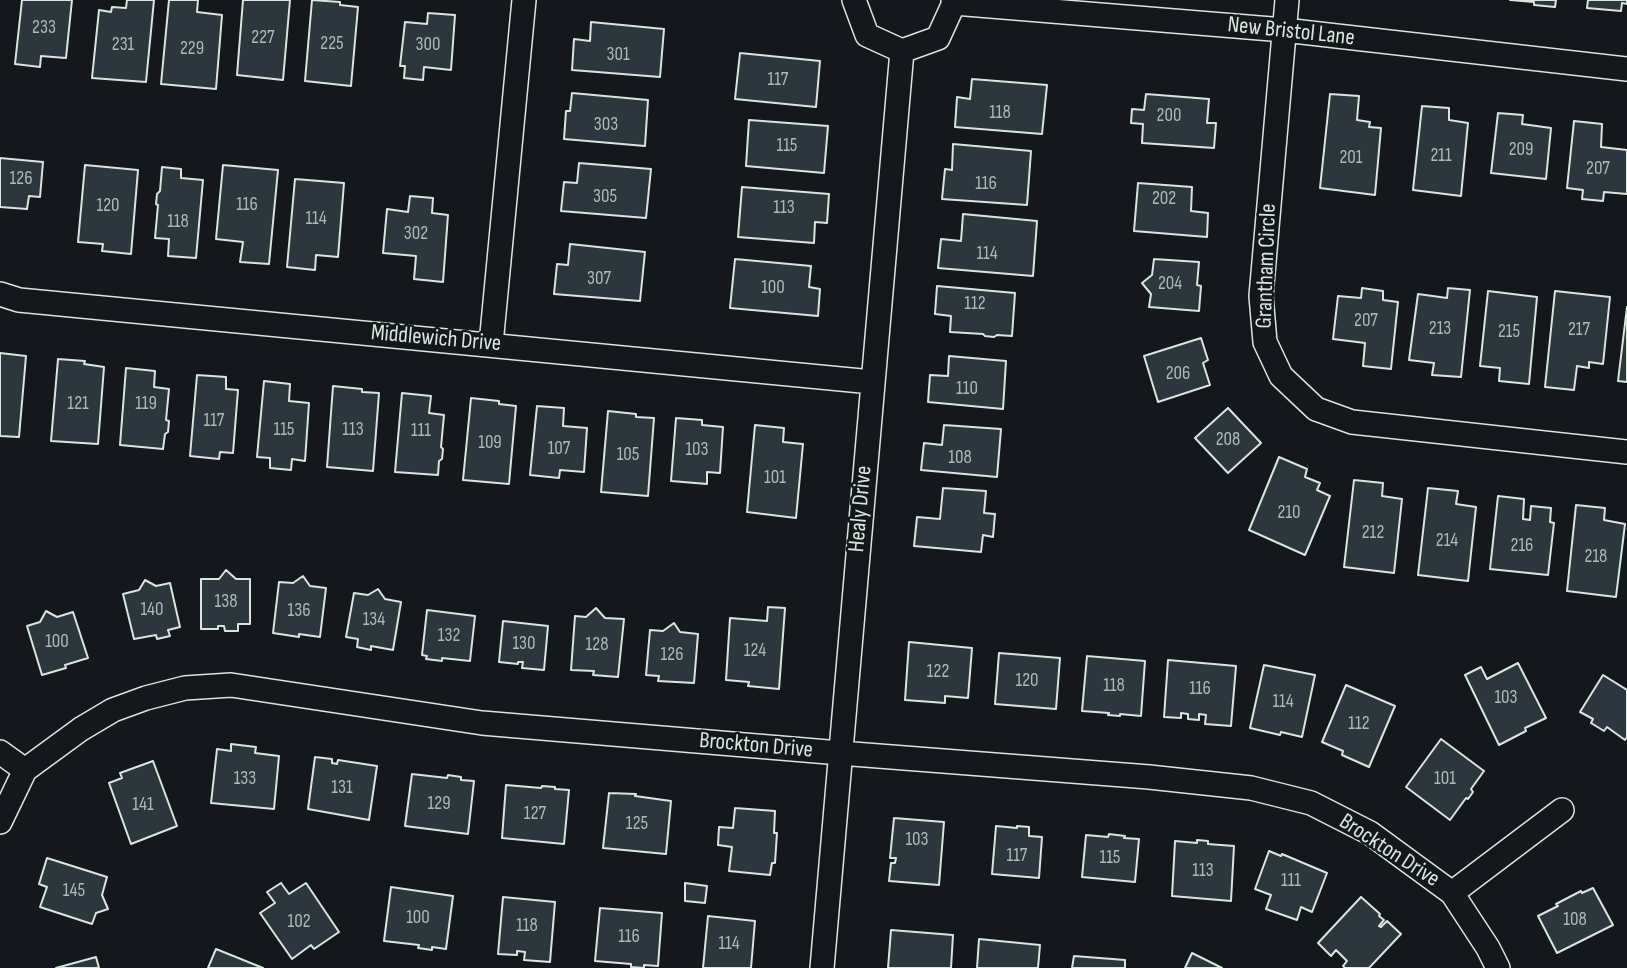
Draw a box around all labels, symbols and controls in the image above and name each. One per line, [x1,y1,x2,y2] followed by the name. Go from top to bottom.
[1226,12,1356,52] street label: New Bristol Lane
[32,17,56,39] house number: 233
[251,27,275,49] house number: 227
[320,33,344,55] house number: 225
[112,34,134,56] house number: 231
[416,34,440,56] house number: 300
[180,38,204,60] house number: 229
[606,44,630,66] house number: 301
[768,69,788,91] house number: 117
[989,102,1011,124] house number: 118
[1157,105,1181,127] house number: 200
[594,114,618,136] house number: 303
[777,135,797,157] house number: 115
[1509,139,1533,161] house number: 209
[1430,145,1452,167] house number: 211
[1340,147,1362,169] house number: 201
[1586,158,1610,180] house number: 207
[9,168,33,190] house number: 126
[975,173,997,195] house number: 116
[593,186,617,208] house number: 305
[1152,188,1176,210] house number: 202
[236,194,258,216] house number: 116
[96,195,120,217] house number: 120
[773,197,795,219] house number: 113
[1251,203,1283,329] street label: Grantham Circle
[305,208,327,230] house number: 114
[167,211,189,233] house number: 118
[404,223,428,245] house number: 302
[976,243,998,265] house number: 114
[587,268,611,290] house number: 307
[1158,273,1182,295] house number: 204
[761,277,785,299] house number: 100
[964,293,986,315] house number: 112
[1354,310,1378,332] house number: 207
[1429,318,1451,340] house number: 213
[1568,319,1590,341] house number: 217
[370,320,502,358] street label: Middlewich Drive
[1498,321,1520,343] house number: 215
[1166,363,1190,385] house number: 206
[956,378,978,400] house number: 110
[67,393,89,415] house number: 121
[135,393,157,415] house number: 119
[204,410,224,432] house number: 117
[274,419,294,441] house number: 115
[342,419,364,441] house number: 113
[411,420,431,442] house number: 111
[1216,429,1240,451] house number: 208
[478,432,502,454] house number: 109
[548,438,570,460] house number: 107
[685,439,709,461] house number: 103
[617,444,639,466] house number: 105
[948,447,972,469] house number: 108
[843,465,879,553] street label: Healy Drive
[764,467,786,489] house number: 101
[1277,502,1301,524] house number: 210
[1362,522,1384,544] house number: 212
[1436,530,1458,552] house number: 214
[1511,535,1533,557] house number: 216
[1585,546,1607,568] house number: 218
[215,591,237,613] house number: 138
[140,599,164,621] house number: 140
[288,600,310,622] house number: 136
[363,609,385,631] house number: 134
[438,625,460,647] house number: 132
[45,631,69,653] house number: 100
[512,633,536,655] house number: 130
[585,634,609,656] house number: 128
[744,640,766,662] house number: 124
[660,644,684,666] house number: 126
[927,661,949,683] house number: 122
[1015,670,1039,692] house number: 120
[1103,675,1125,697] house number: 118
[1189,678,1211,700] house number: 116
[1494,687,1518,709] house number: 103
[1272,691,1294,713] house number: 114
[1348,713,1370,735] house number: 112
[698,727,814,765] street label: Brockton Drive
[234,768,256,790] house number: 133
[1434,768,1456,790] house number: 101
[331,777,353,799] house number: 131
[427,793,451,815] house number: 129
[132,794,154,816] house number: 141
[524,803,546,825] house number: 127
[1334,808,1444,894] street label: Brockton Drive
[626,813,648,835] house number: 125
[905,829,929,851] house number: 103
[1007,845,1027,867] house number: 117
[1100,847,1120,869] house number: 115
[1192,860,1214,882] house number: 113
[1281,870,1301,892] house number: 111
[63,880,85,902] house number: 145
[406,907,430,929] house number: 100
[1563,909,1587,931] house number: 108
[288,911,310,933] house number: 102
[516,915,538,937] house number: 118
[618,926,640,948] house number: 116
[718,933,740,955] house number: 114

